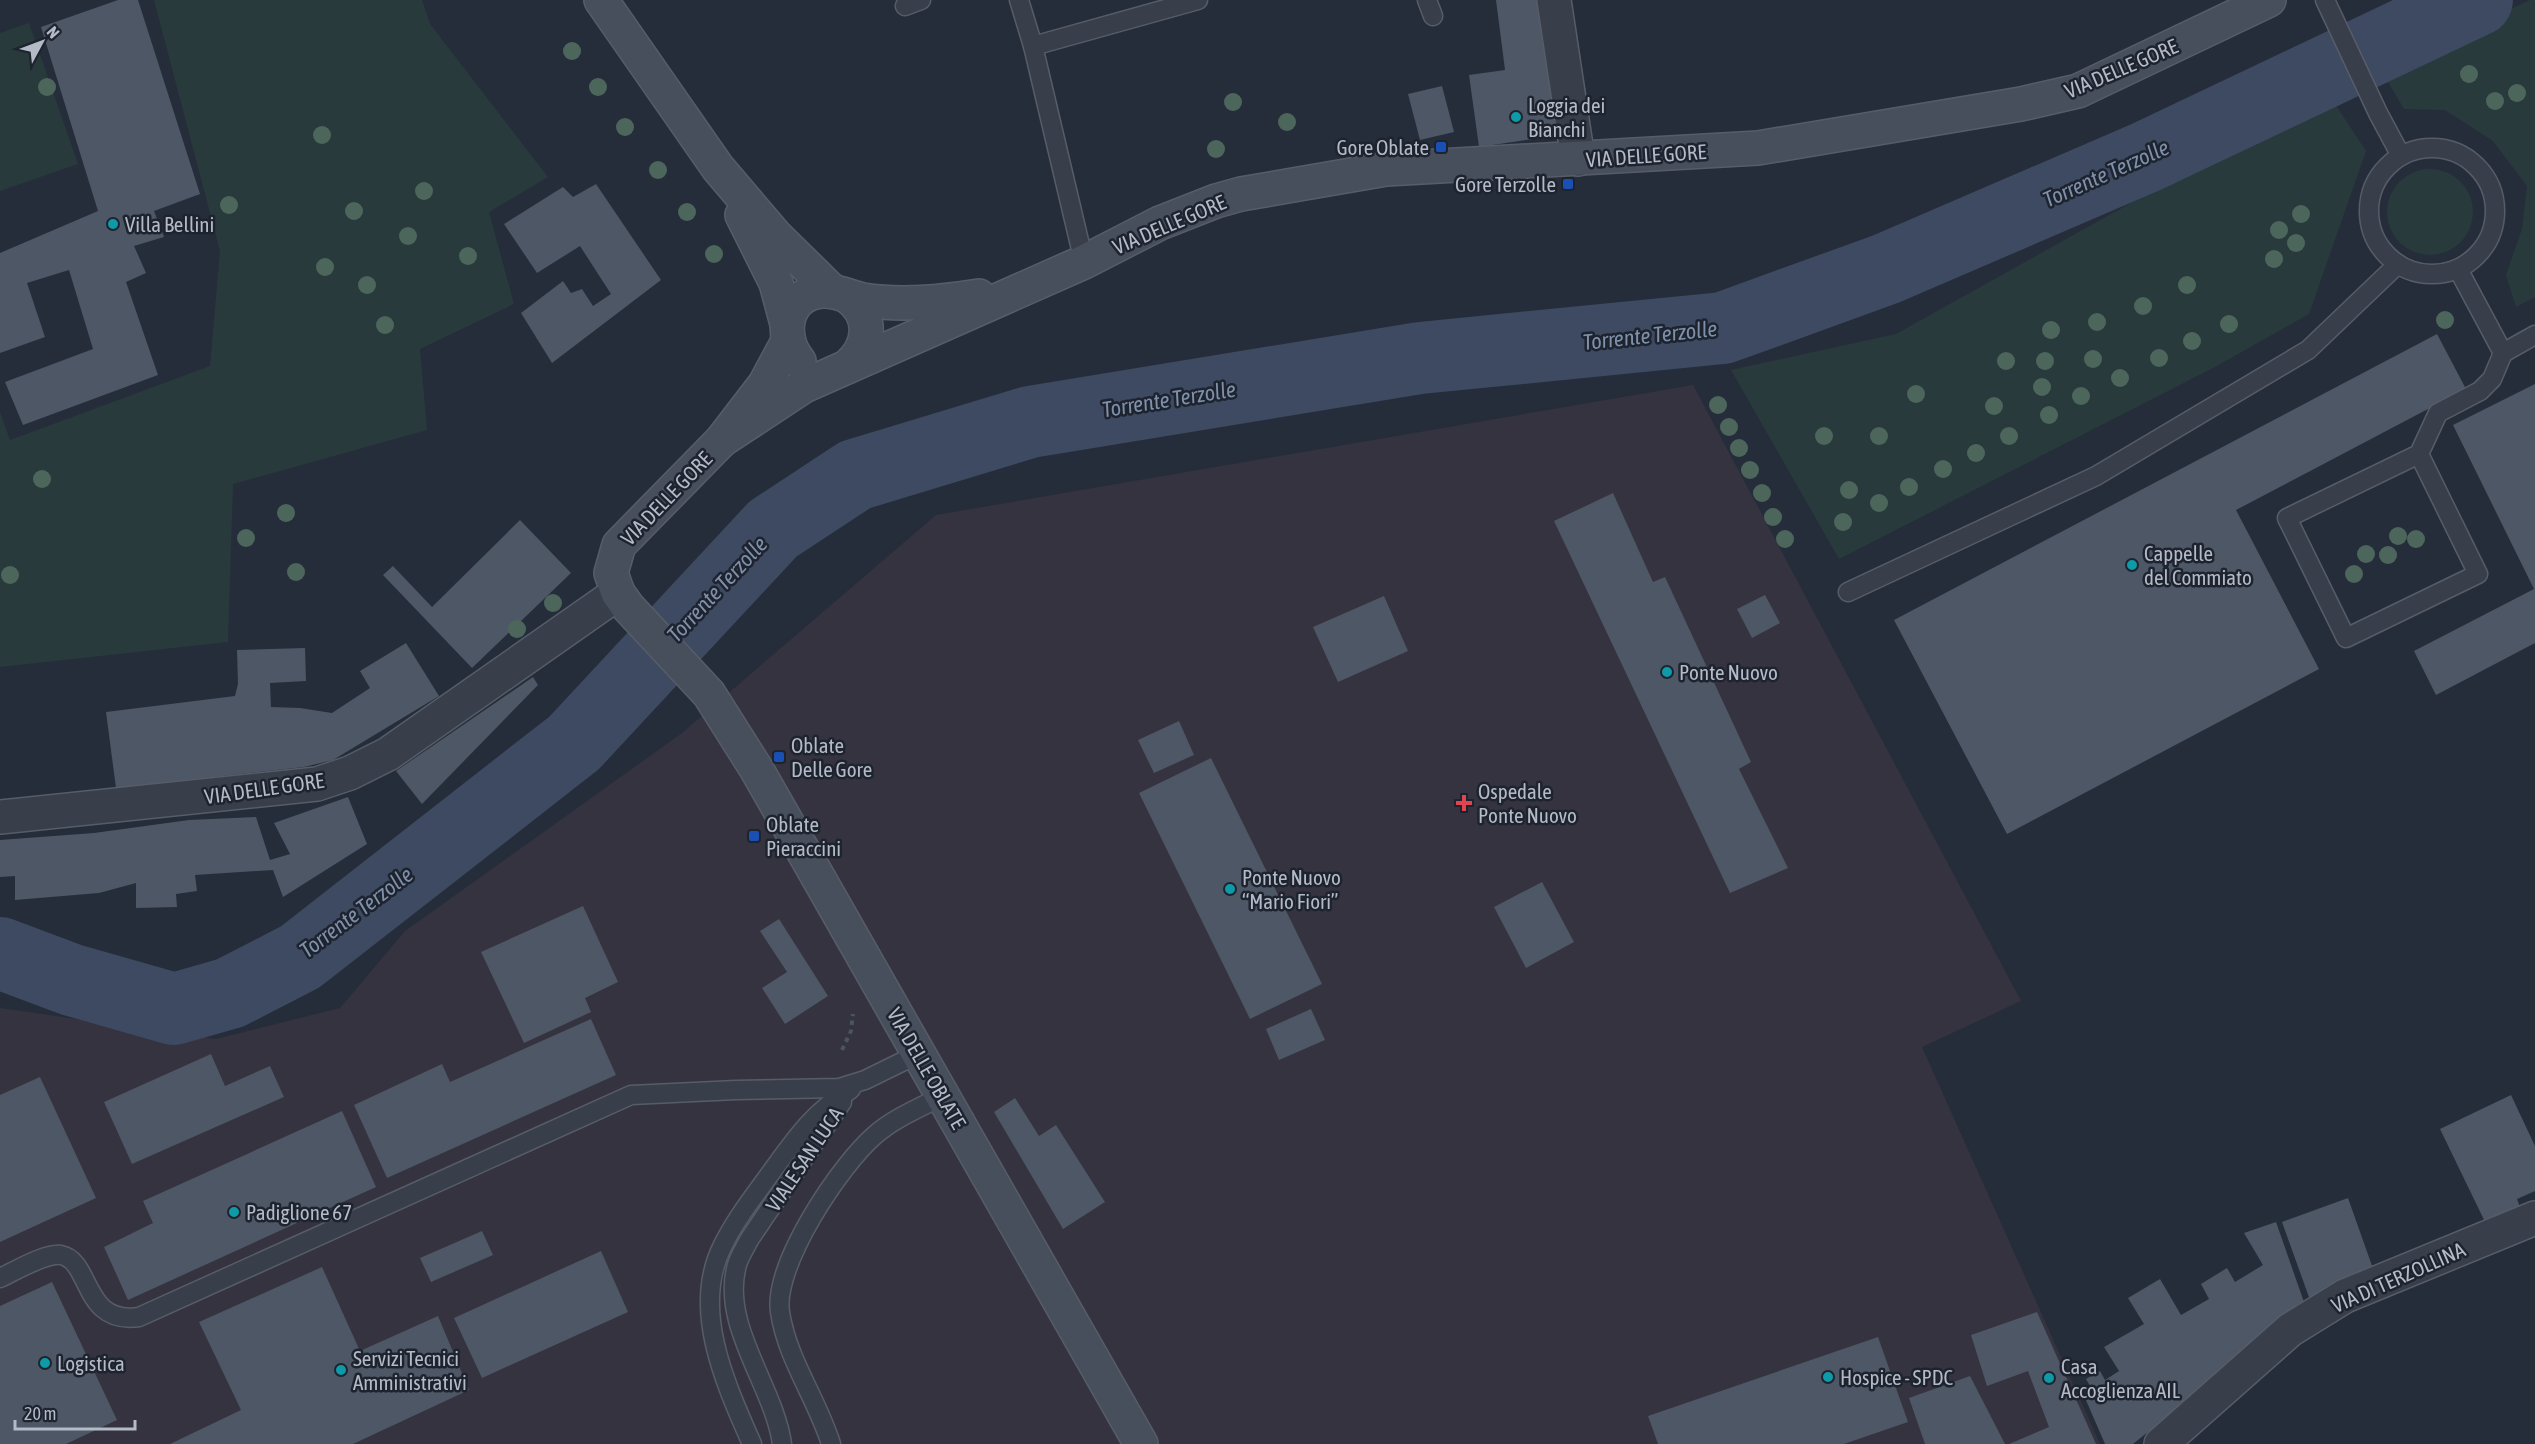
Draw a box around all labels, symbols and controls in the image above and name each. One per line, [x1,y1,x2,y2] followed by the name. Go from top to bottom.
[12,12,72,72] north arrow
[43,23,63,42] text: N
[2061,33,2181,103] street label: VIA DELLE GORE
[1528,93,1605,141] place label: Loggia dei Bianchi
[1509,110,1523,124] marker: Loggia dei Bianchi
[2039,134,2173,212] water label: Torrente Terzolle
[1336,135,1429,159] place label: Gore Oblate
[1585,139,1707,171] street label: VIA DELLE GORE
[1434,140,1448,154] marker: Gore Oblate
[1455,172,1556,196] place label: Gore Terzolle
[1561,177,1575,191] marker: Gore Terzolle
[1109,189,1229,259] street label: VIA DELLE GORE
[125,212,214,236] place label: Villa Bellini
[106,217,120,231] marker: Villa Bellini
[1582,315,1718,355] water label: Torrente Terzolle
[1100,376,1238,422] water label: Torrente Terzolle
[616,446,716,550] street label: VIA DELLE GORE
[661,531,773,647] water label: Torrente Terzolle
[2144,541,2252,589] place label: Cappelle del Commiato
[2125,558,2139,572] marker: Cappelle del Commiato
[1679,660,1778,684] place label: Ponte Nuovo
[1660,665,1674,679] marker: Ponte Nuovo
[791,733,872,781] place label: Oblate Delle Gore
[772,750,786,764] marker: Oblate Delle Gore
[203,768,325,808] street label: VIA DELLE GORE
[1478,779,1577,827] place label: Ospedale Ponte Nuovo
[1455,794,1473,812] marker: Ospedale Ponte Nuovo
[766,812,841,860] place label: Oblate Pieraccini
[747,829,761,843] marker: Oblate Pieraccini
[294,861,418,963] water label: Torrente Terzolle
[1242,865,1341,913] place label: Ponte Nuovo “Mario Fiori”
[1223,882,1237,896] marker: Ponte Nuovo “Mario Fiori”
[883,1003,971,1133] street label: VIA DELLE OBLATE
[760,1102,848,1216] street label: VIALE SAN LUCA
[246,1200,352,1224] place label: Padiglione 67
[227,1205,241,1219] marker: Padiglione 67
[2328,1237,2469,1317] street label: VIA DI TERZOLLINA
[353,1346,467,1394] place label: Servizi Tecnici Amministrativi
[57,1351,125,1375] place label: Logistica
[2061,1354,2180,1402] place label: Casa Accoglienza AIL
[38,1356,52,1370] marker: Logistica
[334,1363,348,1377] marker: Servizi Tecnici Amministrativi
[1840,1365,1953,1389] place label: Hospice - SPDC
[1821,1370,1835,1384] marker: Hospice - SPDC
[2042,1371,2056,1385] marker: Casa Accoglienza AIL
[15,1393,135,1431] scale bar
[24,1403,56,1424] text: 20 m

